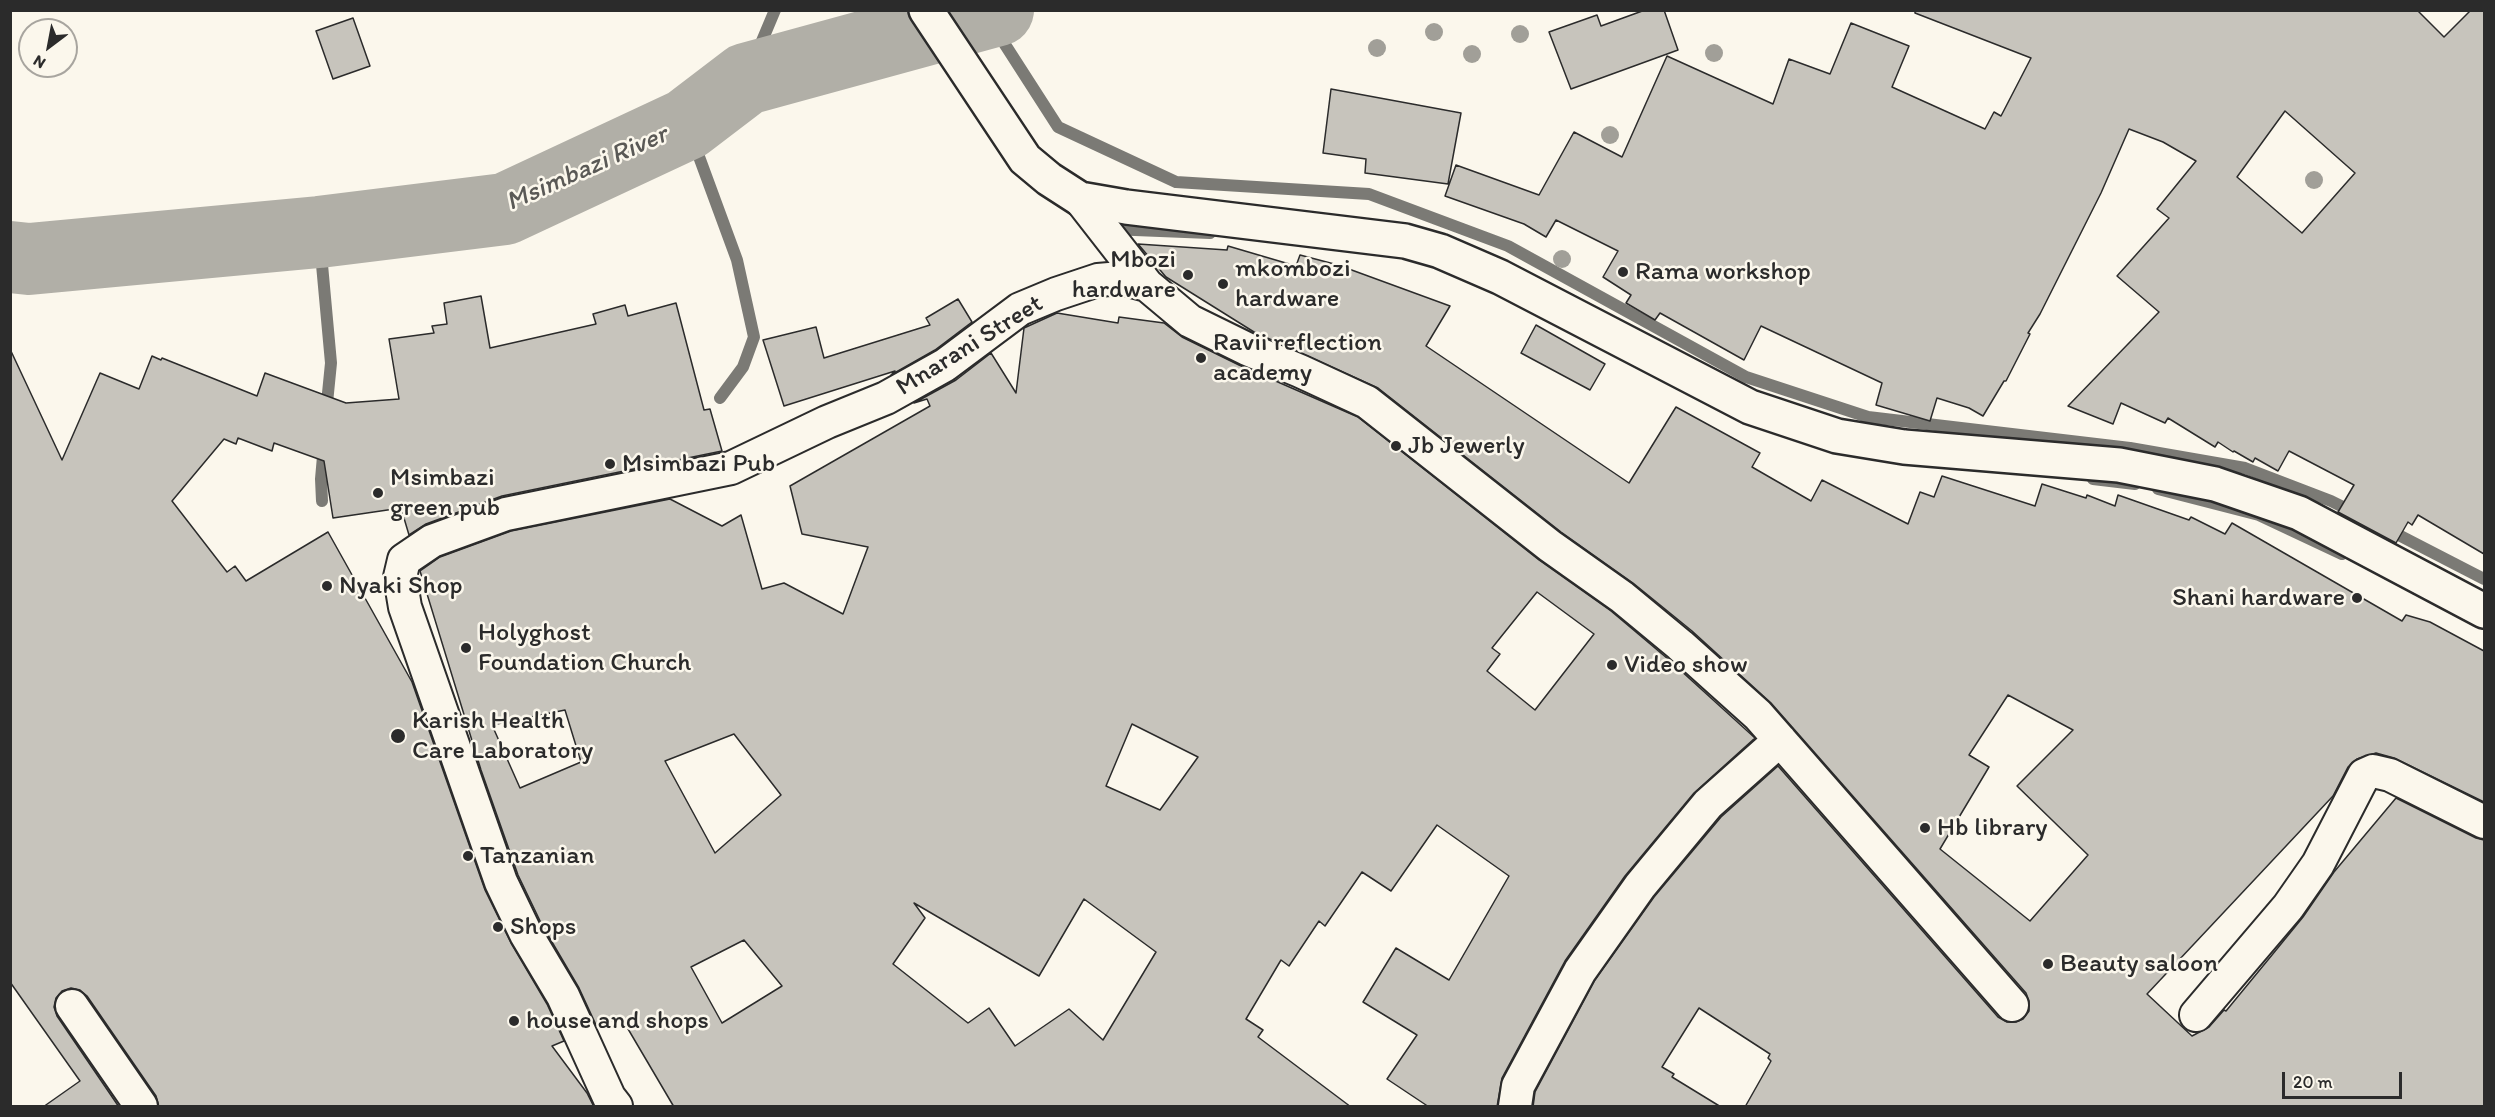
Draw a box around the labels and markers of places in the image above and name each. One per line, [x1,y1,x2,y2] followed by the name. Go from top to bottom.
[1072,244,1176,306] place label: Mbozi hardware
[1235,253,1350,314] place label: mkombozi hardware
[1635,256,1811,288] place label: Rama workshop
[1616,265,1630,279] marker: Rama workshop
[1181,268,1195,282] marker: Mbozi hardware
[1216,277,1230,291] marker: mkombozi hardware
[1213,327,1382,388] place label: Ravii reflection academy
[1194,351,1208,365] marker: Ravii reflection academy
[1408,430,1525,462] place label: Jb Jewerly
[1389,439,1403,453] marker: Jb Jewerly
[622,448,775,480] place label: Msimbazi Pub
[603,457,617,471] marker: Msimbazi Pub
[390,462,500,524] place label: Msimbazi green pub
[371,486,385,500] marker: Msimbazi green pub
[339,570,463,602] place label: Nyaki Shop
[320,579,334,593] marker: Nyaki Shop
[2172,582,2345,614] place label: Shani hardware
[2350,591,2364,605] marker: Shani hardware
[478,617,691,678] place label: Holyghost Foundation Church
[459,641,473,655] marker: Holyghost Foundation Church
[1624,649,1748,681] place label: Video show
[1605,658,1619,672] marker: Video show
[412,705,593,766] place label: Karish Health Care Laboratory
[389,727,407,745] marker: Karish Health Care Laboratory
[1937,812,2048,844] place label: Hb library
[1918,821,1932,835] marker: Hb library
[480,840,594,872] place label: Tanzanian
[461,849,475,863] marker: Tanzanian
[510,911,576,943] place label: Shops
[491,920,505,934] marker: Shops
[2060,948,2218,980] place label: Beauty saloon
[2041,957,2055,971] marker: Beauty saloon
[526,1005,709,1037] place label: house and shops
[507,1014,521,1028] marker: house and shops

